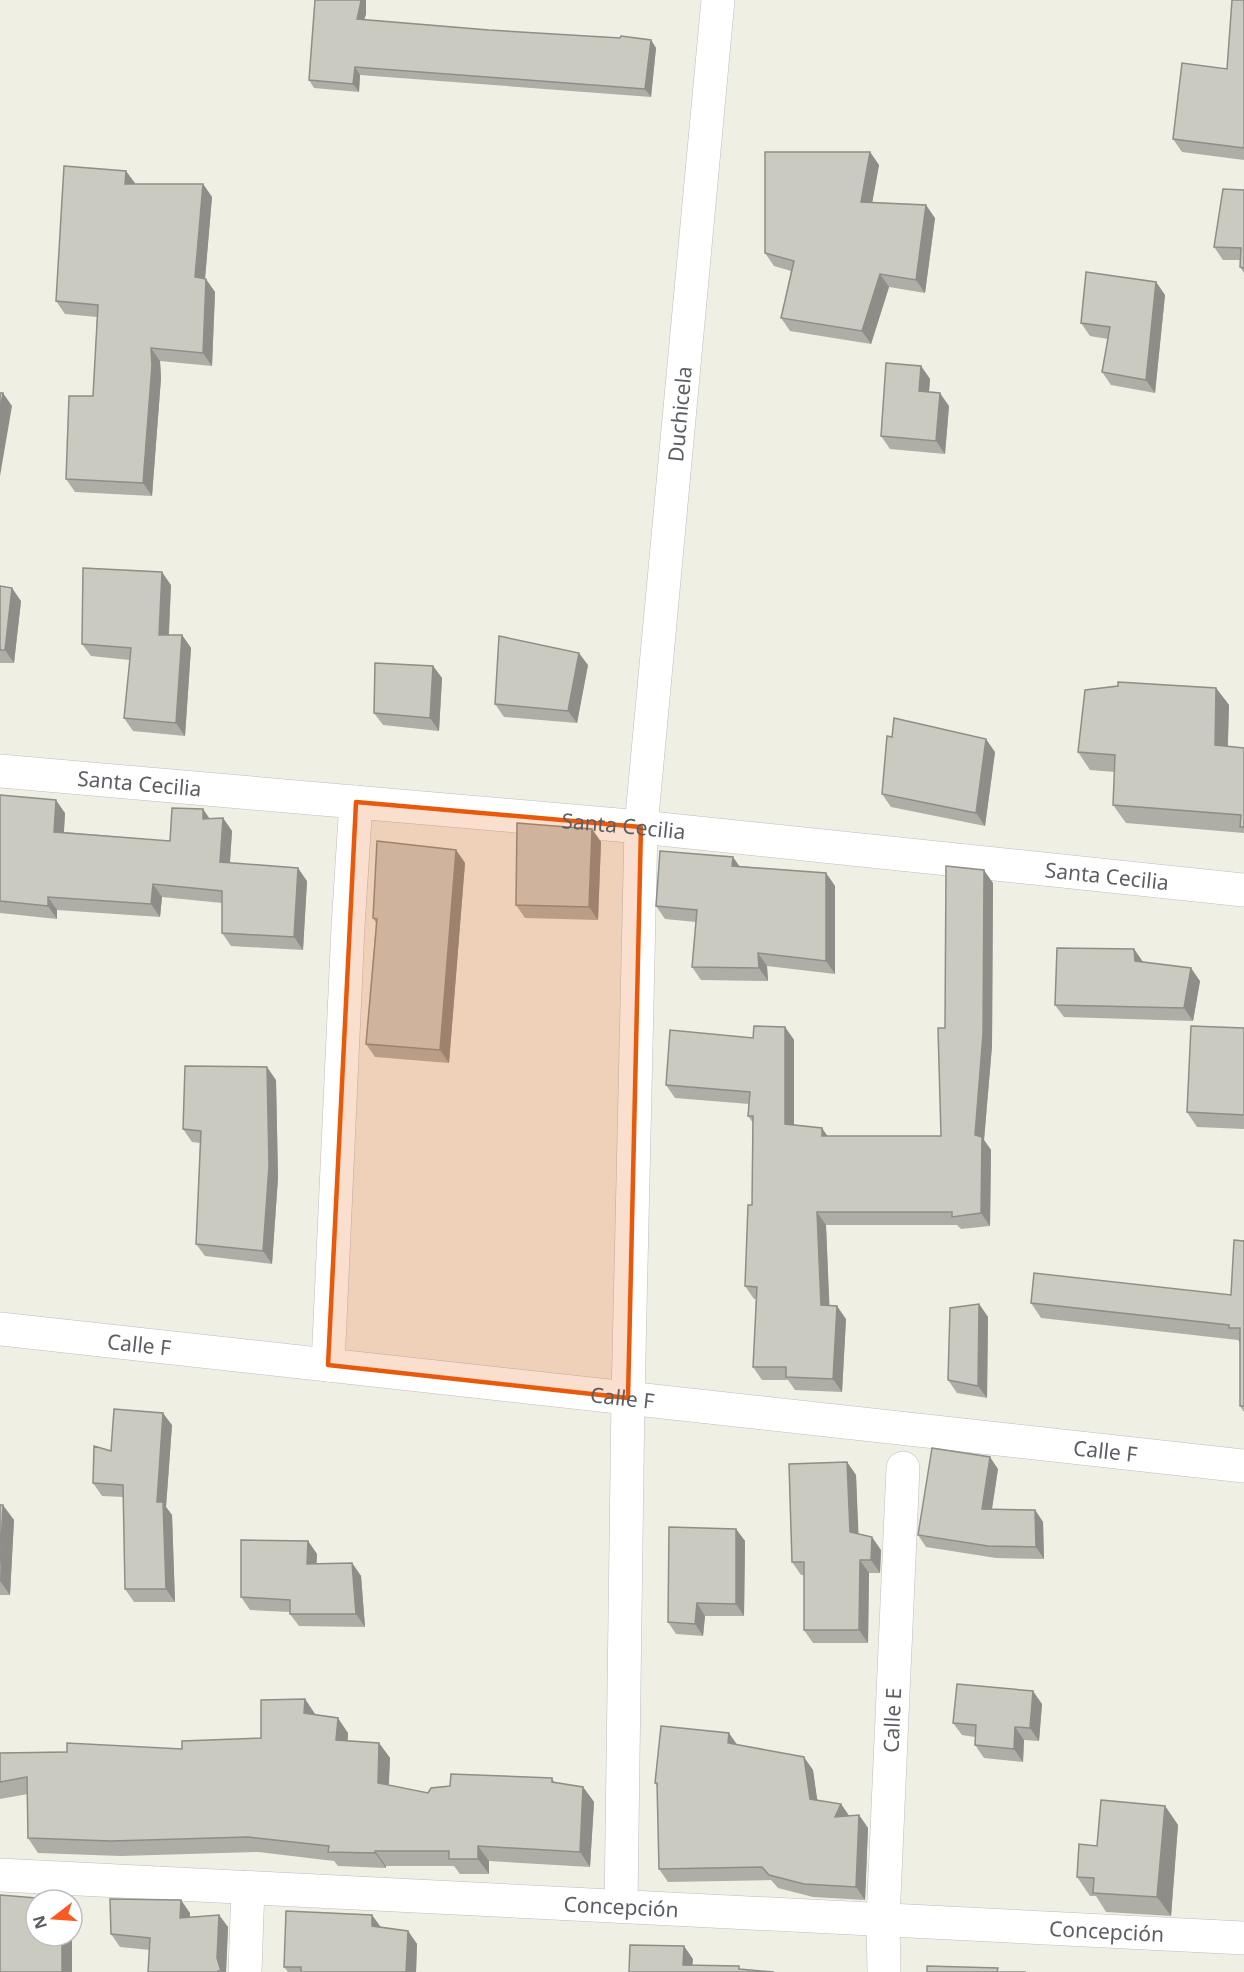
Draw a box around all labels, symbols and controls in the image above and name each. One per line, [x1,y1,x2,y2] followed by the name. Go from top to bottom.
[661,365,698,463] street label: Duchicela
[76,764,203,803] street label: Santa Cecilia
[560,806,687,846] street label: Santa Cecilia
[1044,855,1170,896] street label: Santa Cecilia
[106,1327,173,1362] street label: Calle F
[589,1380,656,1415] street label: Calle F
[1072,1433,1139,1468] street label: Calle F
[876,1687,907,1753] street label: Calle E
[24,1888,84,1948] north arrow
[563,1890,679,1923] street label: Concepción
[27,1913,52,1932] text: N
[1048,1914,1165,1948] street label: Concepción

